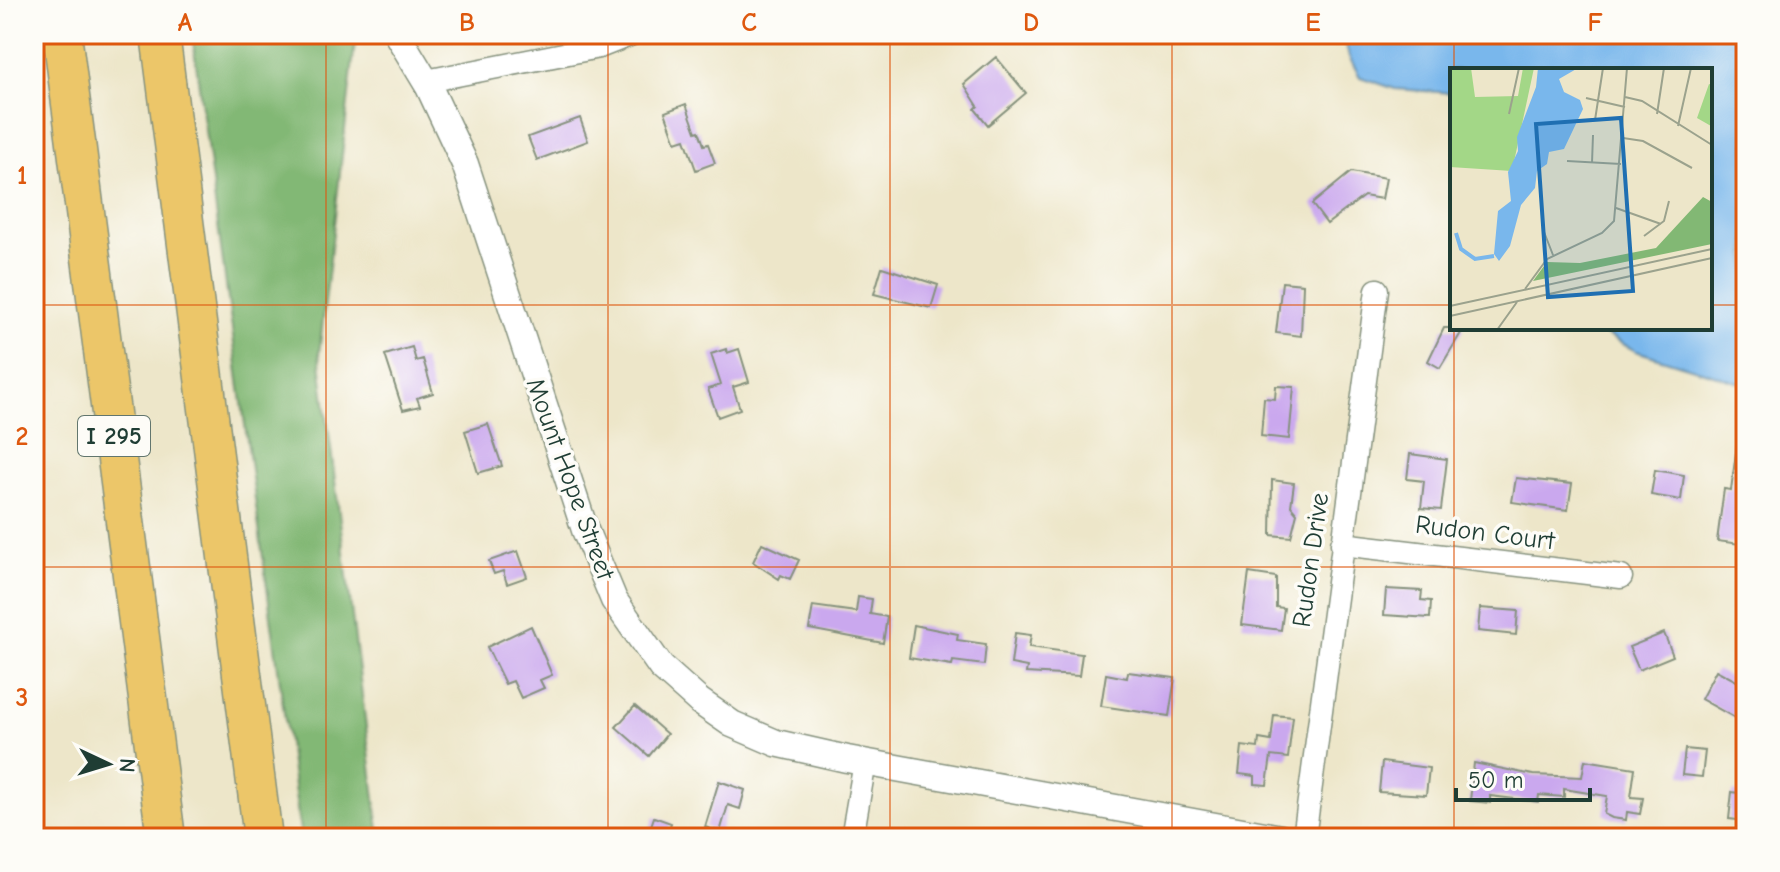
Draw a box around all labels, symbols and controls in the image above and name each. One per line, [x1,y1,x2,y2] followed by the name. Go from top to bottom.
[178,8,193,38] text: A
[459,8,475,38] text: B
[741,8,757,38] text: C
[1023,8,1039,38] text: D
[1305,8,1321,38] text: E
[1587,8,1603,38] text: F
[1450,68,1712,330] inset map
[17,161,27,191] text: 1
[520,374,621,585] street label: Mount Hope Street
[78,416,150,456] road number: I 295
[16,422,28,452] text: 2
[1287,491,1335,629] street label: Rudon Drive
[1414,510,1558,557] street label: Rudon Court
[16,683,28,713] text: 3
[68,724,148,804] north arrow
[1456,752,1590,802] scale bar
[113,757,140,773] text: N
[1468,766,1524,794] text: 50 m

